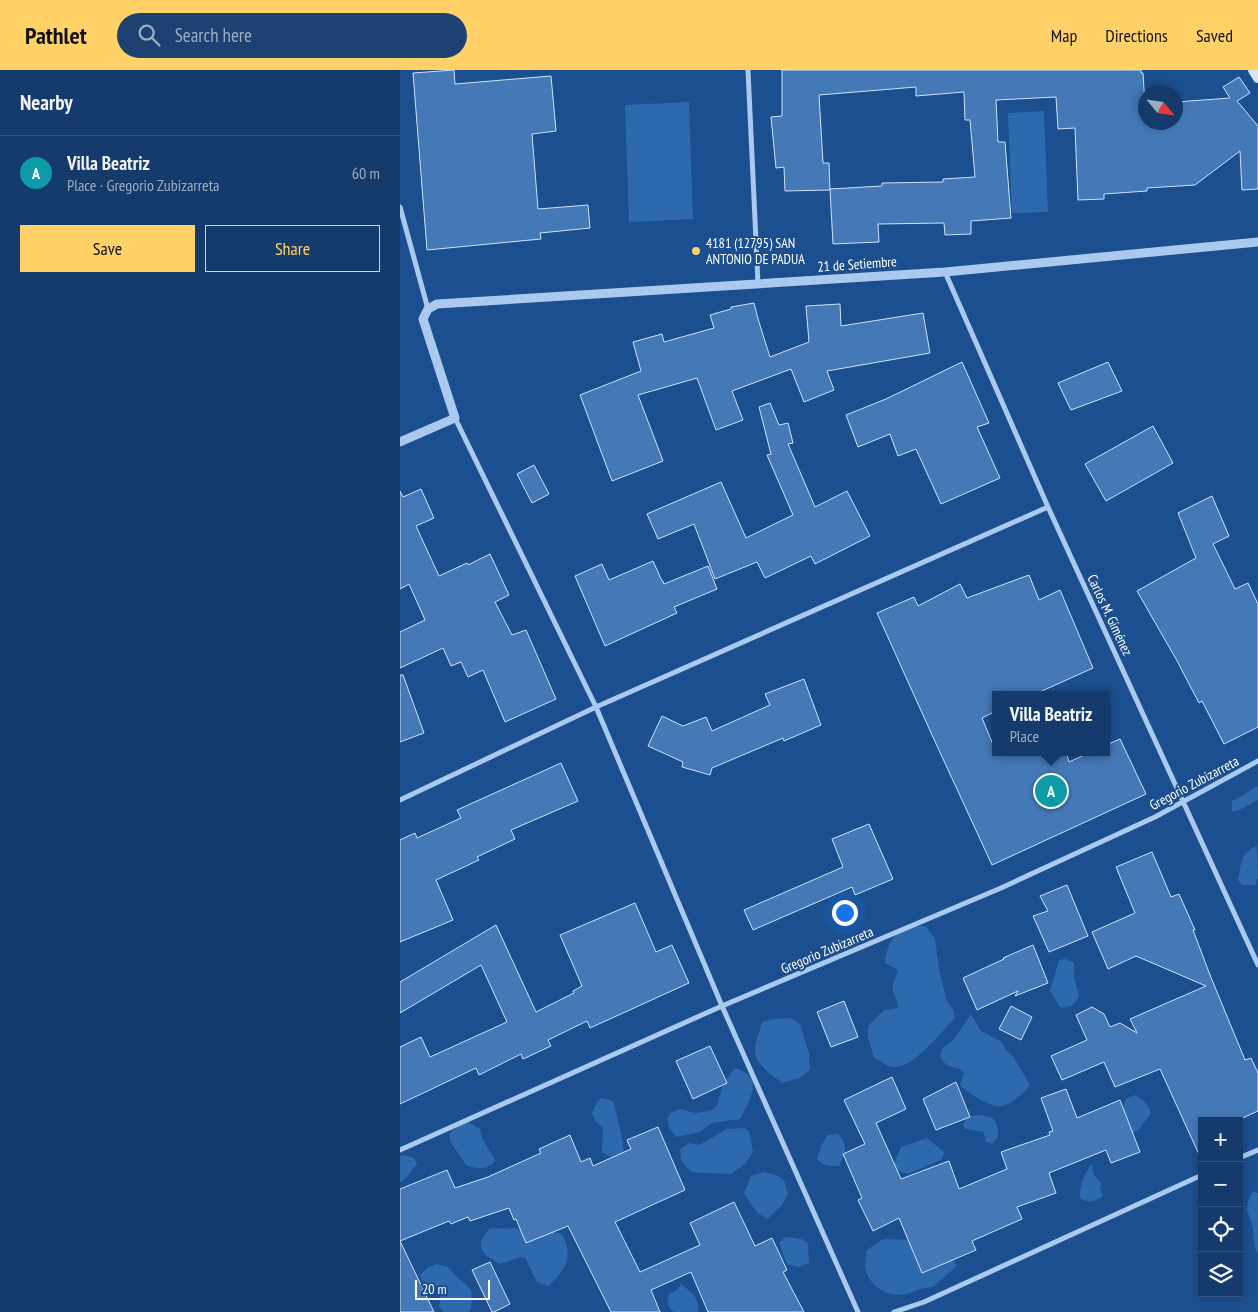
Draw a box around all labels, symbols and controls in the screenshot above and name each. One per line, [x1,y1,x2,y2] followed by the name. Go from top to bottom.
[117,13,467,58] search box
[25,20,87,51] text: Pathlet
[135,21,163,49] icon: search
[175,23,252,47] text: Search here
[1051,24,1077,47] text: Map
[1105,24,1168,47] text: Directions
[1196,24,1233,47] text: Saved
[1138,85,1183,130] north arrow
[20,89,73,116] text: Nearby
[67,151,150,175] text: Villa Beatriz
[32,163,40,183] text: A
[352,163,380,183] text: 60 m
[67,175,220,195] text: Place · Gregorio Zubizarreta
[20,225,195,272] button: Save
[205,225,380,272] button: Share
[706,234,805,268] place label: 4181 (12795) SAN ANTONIO DE PADUA
[690,245,702,257] marker: 4181 (12795) SAN ANTONIO DE PADUA
[817,252,898,276] street label: 21 de Setiembre
[1083,571,1137,659] street label: Carlos M. Giménez
[992,691,1110,756] popup
[1010,702,1092,726] text: Villa Beatriz
[1010,726,1039,746] text: Place
[1146,752,1242,814] street label: Gregorio Zubizarreta
[1035,772,1067,810] pin: A
[832,900,858,926] your location
[778,922,876,978] street label: Gregorio Zubizarreta
[1198,1117,1243,1297] map controls
[1198,1117,1243,1162] button: +
[1198,1162,1243,1207] button: −
[1198,1207,1243,1252] button: locate
[1198,1252,1243,1297] button: layers
[415,1277,490,1300] scale bar
[422,1280,447,1298] text: 20 m

